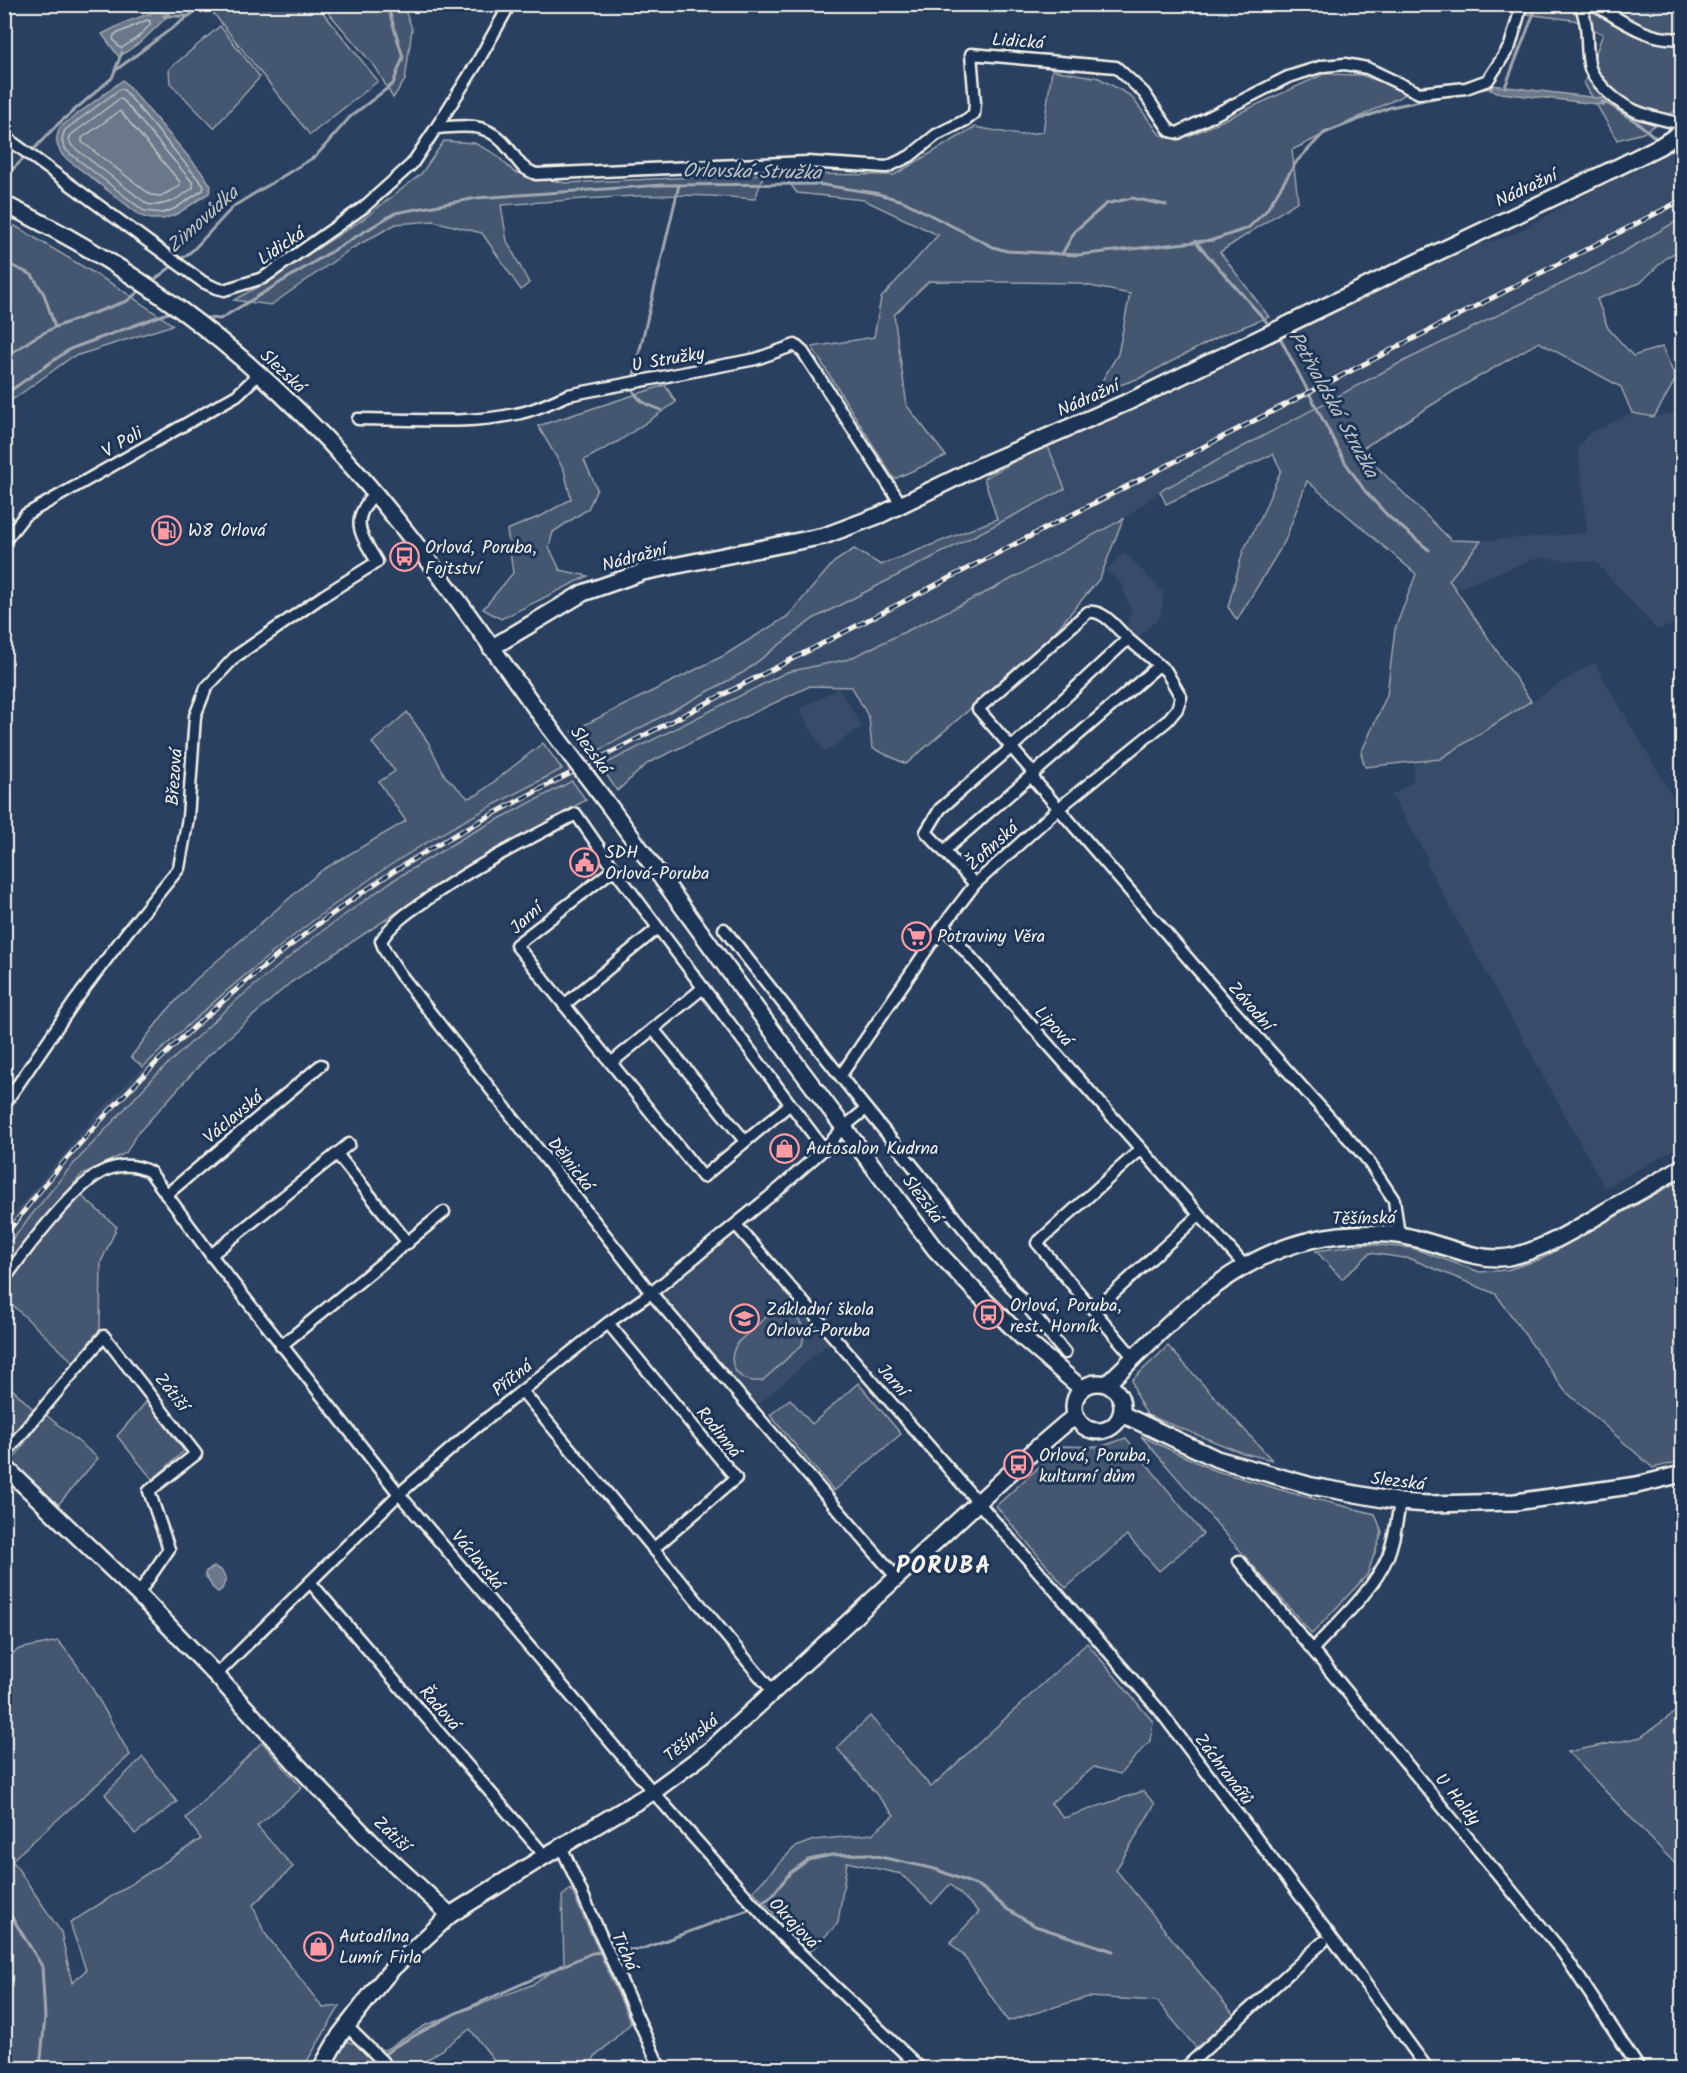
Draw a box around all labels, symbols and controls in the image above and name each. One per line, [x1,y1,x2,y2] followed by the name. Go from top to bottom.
[991,26,1047,59] street label: Lidická
[682,156,823,190] water label: Orlovská Stružka
[1491,161,1565,216] street label: Nádražní
[160,178,248,262] water label: Zimovůdka
[252,220,313,274] street label: Lidická
[1278,325,1387,486] water label: Petřvaldská Stružka
[629,340,708,381] street label: U Stružky
[252,343,313,402] street label: Slezská
[1053,372,1127,426] street label: Nádražní
[97,420,149,467] street label: V Poli
[151,514,183,546] fuel station icon: W8 Orlová
[188,517,267,546] place label: W8 Orlová
[425,534,537,584] place label: Orlová, Poruba, Fojtství
[599,535,673,581] street label: Nádražní
[388,541,420,573] bus stop icon: Orlová, Poruba, Fojtství
[562,720,619,783] street label: Slezská
[159,746,192,807] street label: Březová
[960,814,1027,879] street label: Žofinská
[605,839,709,889] place label: SDH Orlová-Poruba
[568,846,600,878] public building icon: SDH Orlová-Poruba
[504,894,552,942] street label: Jarní
[900,920,932,952] supermarket icon: Potraviny Věra
[937,923,1045,952] place label: Potraviny Věra
[1220,975,1282,1041] street label: Závodní
[1026,1000,1080,1055] street label: Lipová
[197,1083,272,1152] street label: Václavská
[539,1131,601,1200] street label: Dělnická
[769,1132,801,1164] shop icon: Autosalon Kudrna
[806,1135,938,1164] place label: Autosalon Kudrna
[894,1169,951,1232] street label: Slezská
[1332,1204,1398,1235] street label: Těšínská
[1010,1292,1122,1342] place label: Orlová, Poruba, rest. Horník
[766,1296,874,1346] place label: Základní škola Orlová-Poruba
[973,1299,1005,1331] bus stop icon: Orlová, Poruba, rest. Horník
[729,1303,761,1335] school or university icon: Základní škola Orlová-Poruba
[486,1353,541,1405] street label: Příčná
[869,1358,917,1406] street label: Jarní
[146,1367,197,1421] street label: Zátiší
[688,1401,749,1466] street label: Rodinná
[1039,1442,1151,1492] place label: Orlová, Poruba, kulturní dům
[1002,1449,1034,1481] bus stop icon: Orlová, Poruba, kulturní dům
[1369,1465,1428,1500] street label: Slezská
[443,1524,512,1599] street label: Václavská
[896,1547,992,1586] district label: PORUBA
[411,1680,468,1739] street label: Řadová
[658,1707,727,1770] street label: Těšínská
[1186,1728,1260,1813] street label: Záchranářů
[1427,1767,1487,1833] street label: U Haldy
[365,1810,418,1862] street label: Zátiší
[761,1891,826,1958] street label: Okrajová
[339,1923,422,1973] place label: Autodílna Lumír Firla
[602,1927,646,1977] street label: Tichá
[302,1930,334,1962] shop icon: Autodílna Lumír Firla

